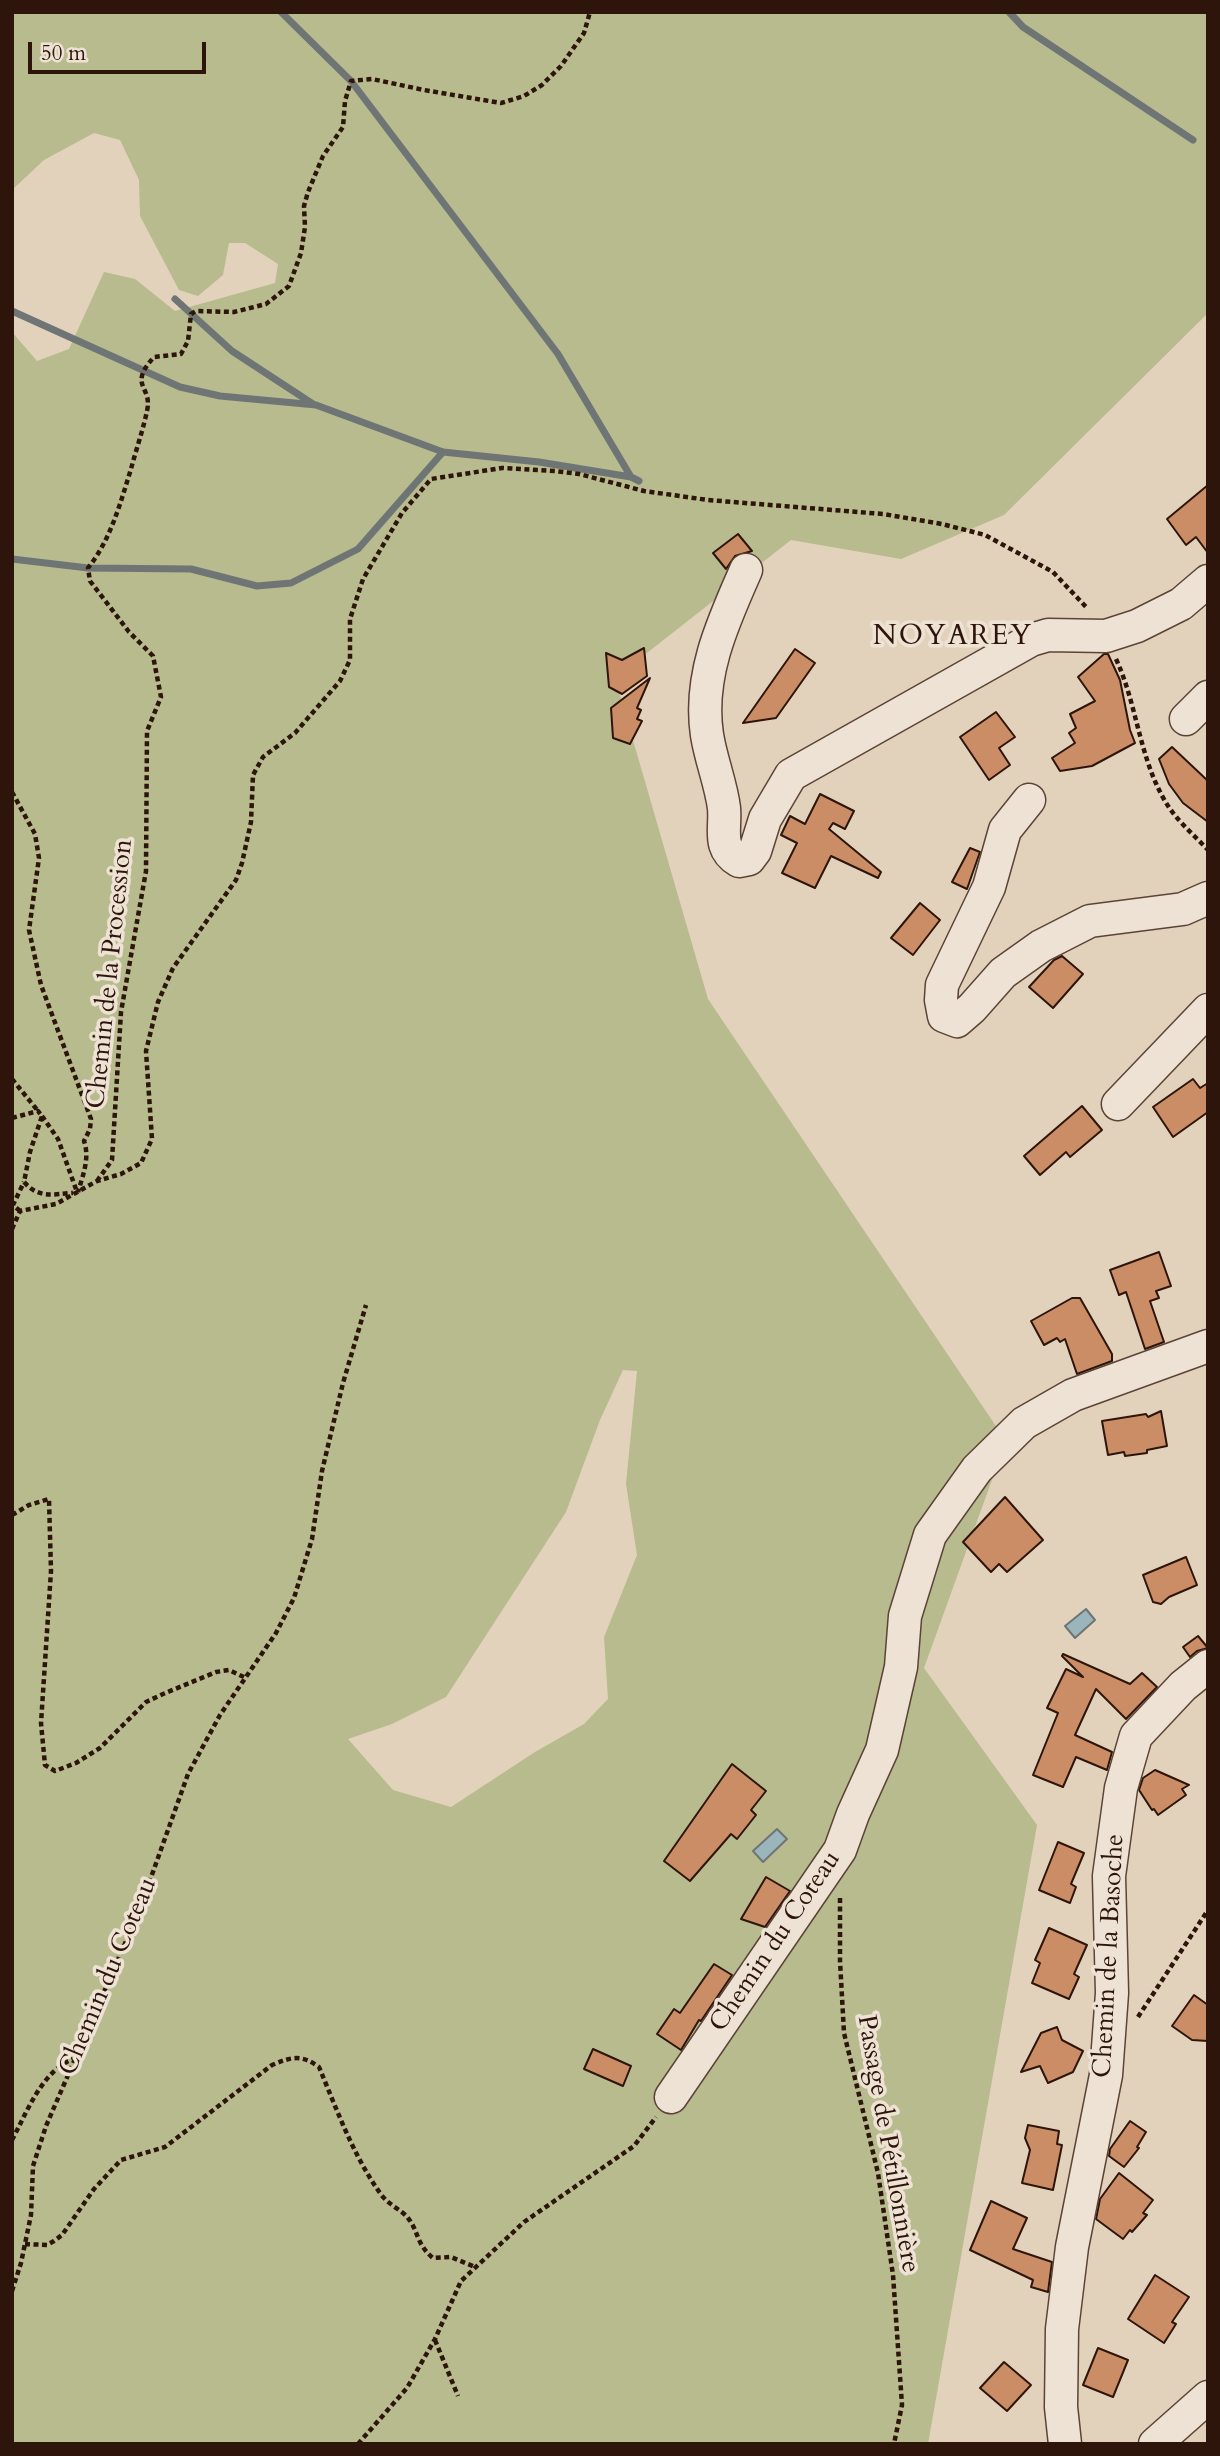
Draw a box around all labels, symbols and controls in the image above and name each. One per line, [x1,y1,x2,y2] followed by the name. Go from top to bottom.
[32,28,210,72] scale bar
[41,39,86,68] text: 50 m
[874,621,1032,655] district label: NOYAREY
[81,838,141,1110] street label: Chemin de la Procession
[1088,1833,1132,2079] street label: Chemin de la Basoche
[704,1846,848,2038] street label: Chemin du Coteau
[53,1874,165,2080] street label: Chemin du Coteau
[849,2013,925,2275] street label: Passage de Pétillonnière

